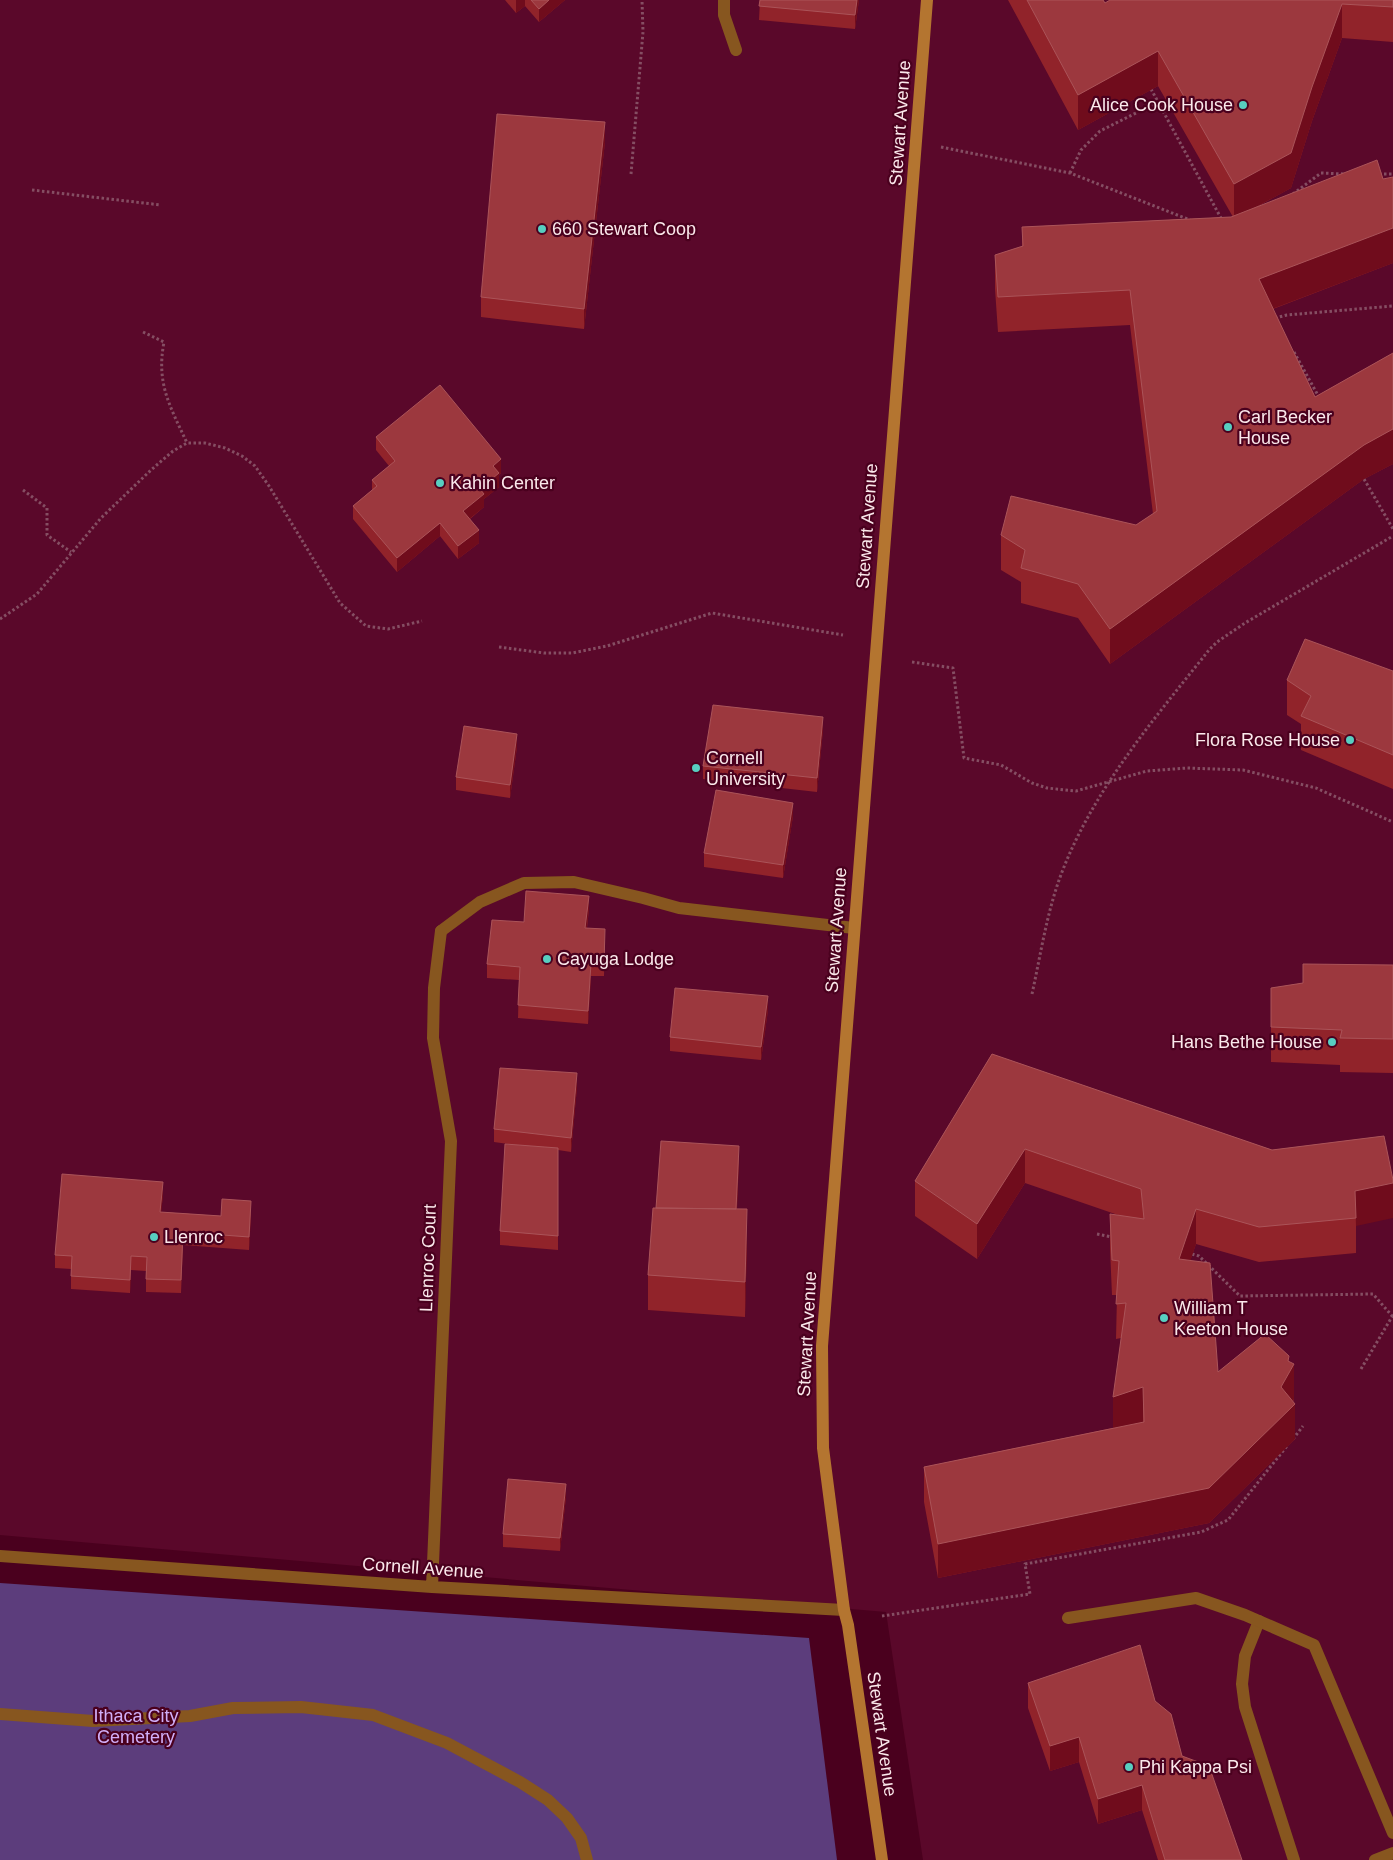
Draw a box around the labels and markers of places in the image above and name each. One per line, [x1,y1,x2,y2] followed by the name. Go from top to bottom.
[1090,95,1233,115] place label: Alice Cook House
[1237,99,1249,111] marker: Alice Cook House
[552,219,696,239] place label: 660 Stewart Coop
[536,223,548,235] marker: 660 Stewart Coop
[1238,407,1332,448] place label: Carl Becker House
[1222,421,1234,433] marker: Carl Becker House
[450,473,555,493] place label: Kahin Center
[434,477,446,489] marker: Kahin Center
[1195,730,1340,750] place label: Flora Rose House
[1344,734,1356,746] marker: Flora Rose House
[706,748,785,789] place label: Cornell University
[690,762,702,774] marker: Cornell University
[557,949,674,969] place label: Cayuga Lodge
[541,953,553,965] marker: Cayuga Lodge
[1171,1032,1322,1052] place label: Hans Bethe House
[1326,1036,1338,1048] marker: Hans Bethe House
[164,1227,223,1247] place label: Llenroc
[148,1231,160,1243] marker: Llenroc
[1174,1298,1288,1339] place label: William T Keeton House
[1158,1312,1170,1324] marker: William T Keeton House
[1139,1757,1252,1777] place label: Phi Kappa Psi
[1123,1761,1135,1773] marker: Phi Kappa Psi

